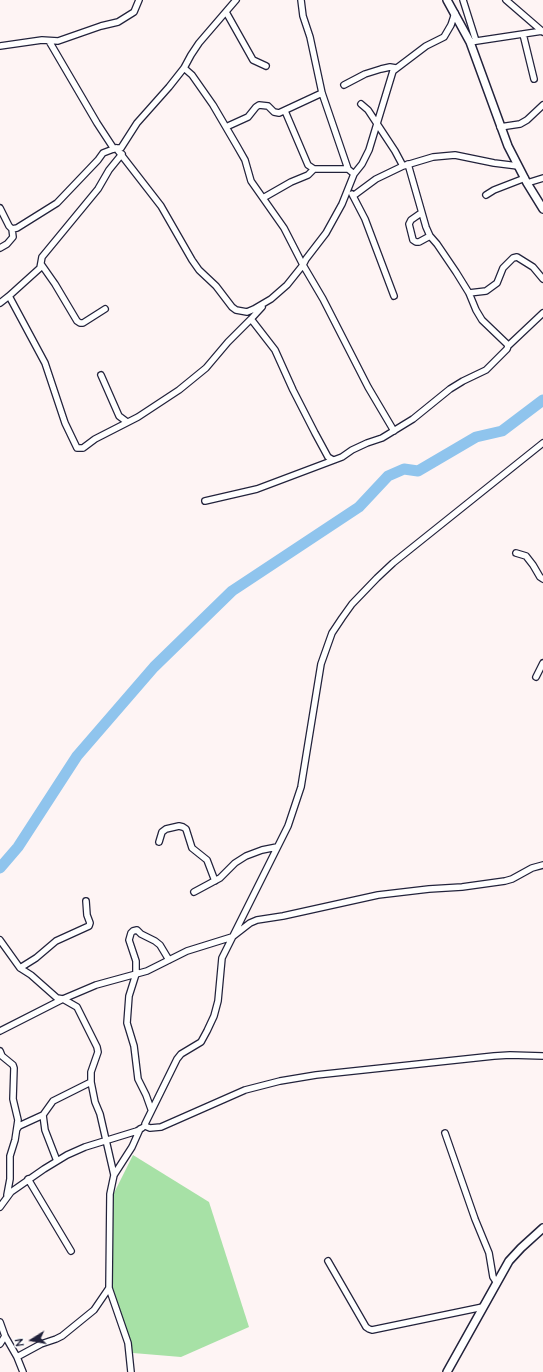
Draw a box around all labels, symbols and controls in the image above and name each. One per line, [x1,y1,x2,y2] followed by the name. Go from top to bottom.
[12,1320,52,1360] north arrow
[12,1338,28,1347] text: N

